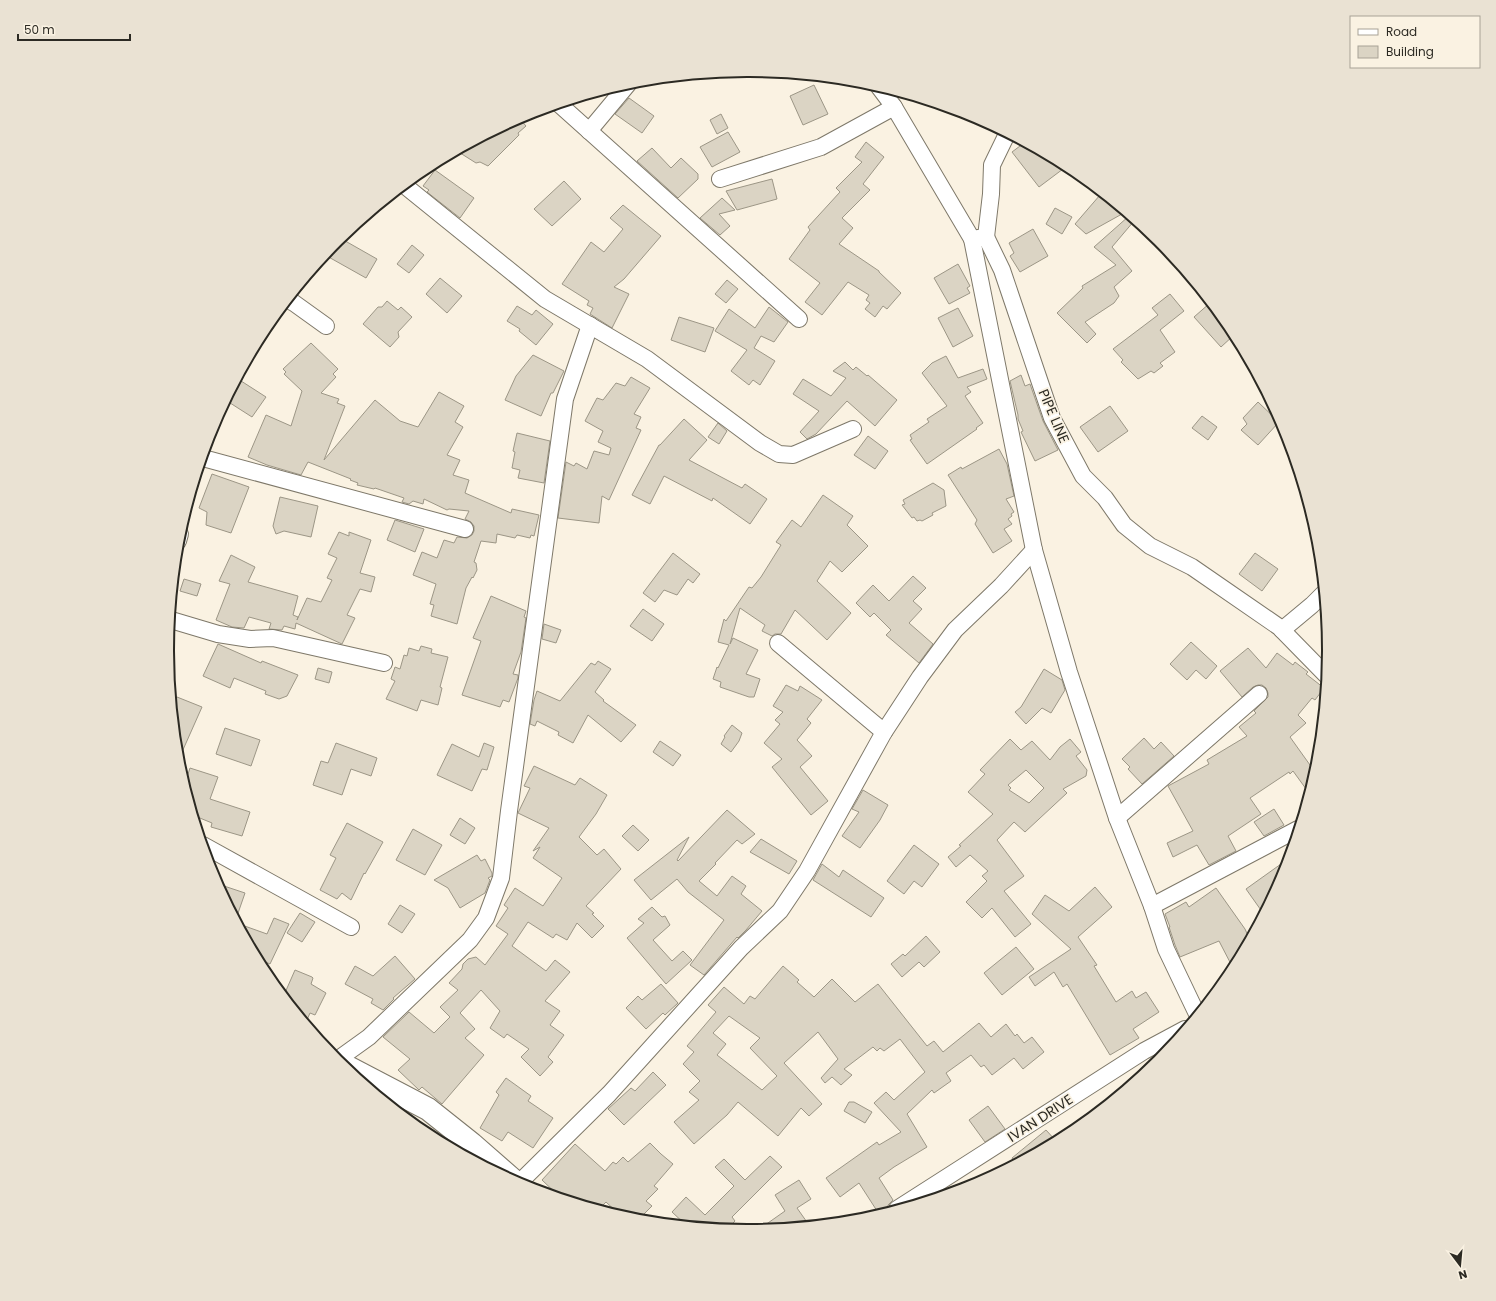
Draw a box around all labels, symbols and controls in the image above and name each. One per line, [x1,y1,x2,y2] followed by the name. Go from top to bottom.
[18,16,130,42] scale bar
[1350,16,1480,68] legend
[24,21,55,38] text: 50 m
[1386,23,1417,40] text: Road
[1386,43,1434,60] text: Building
[1034,386,1074,446] street label: PIPE LINE
[1003,1089,1077,1147] street label: IVAN DRIVE
[1440,1245,1480,1285] north arrow
[1457,1266,1469,1283] text: N

